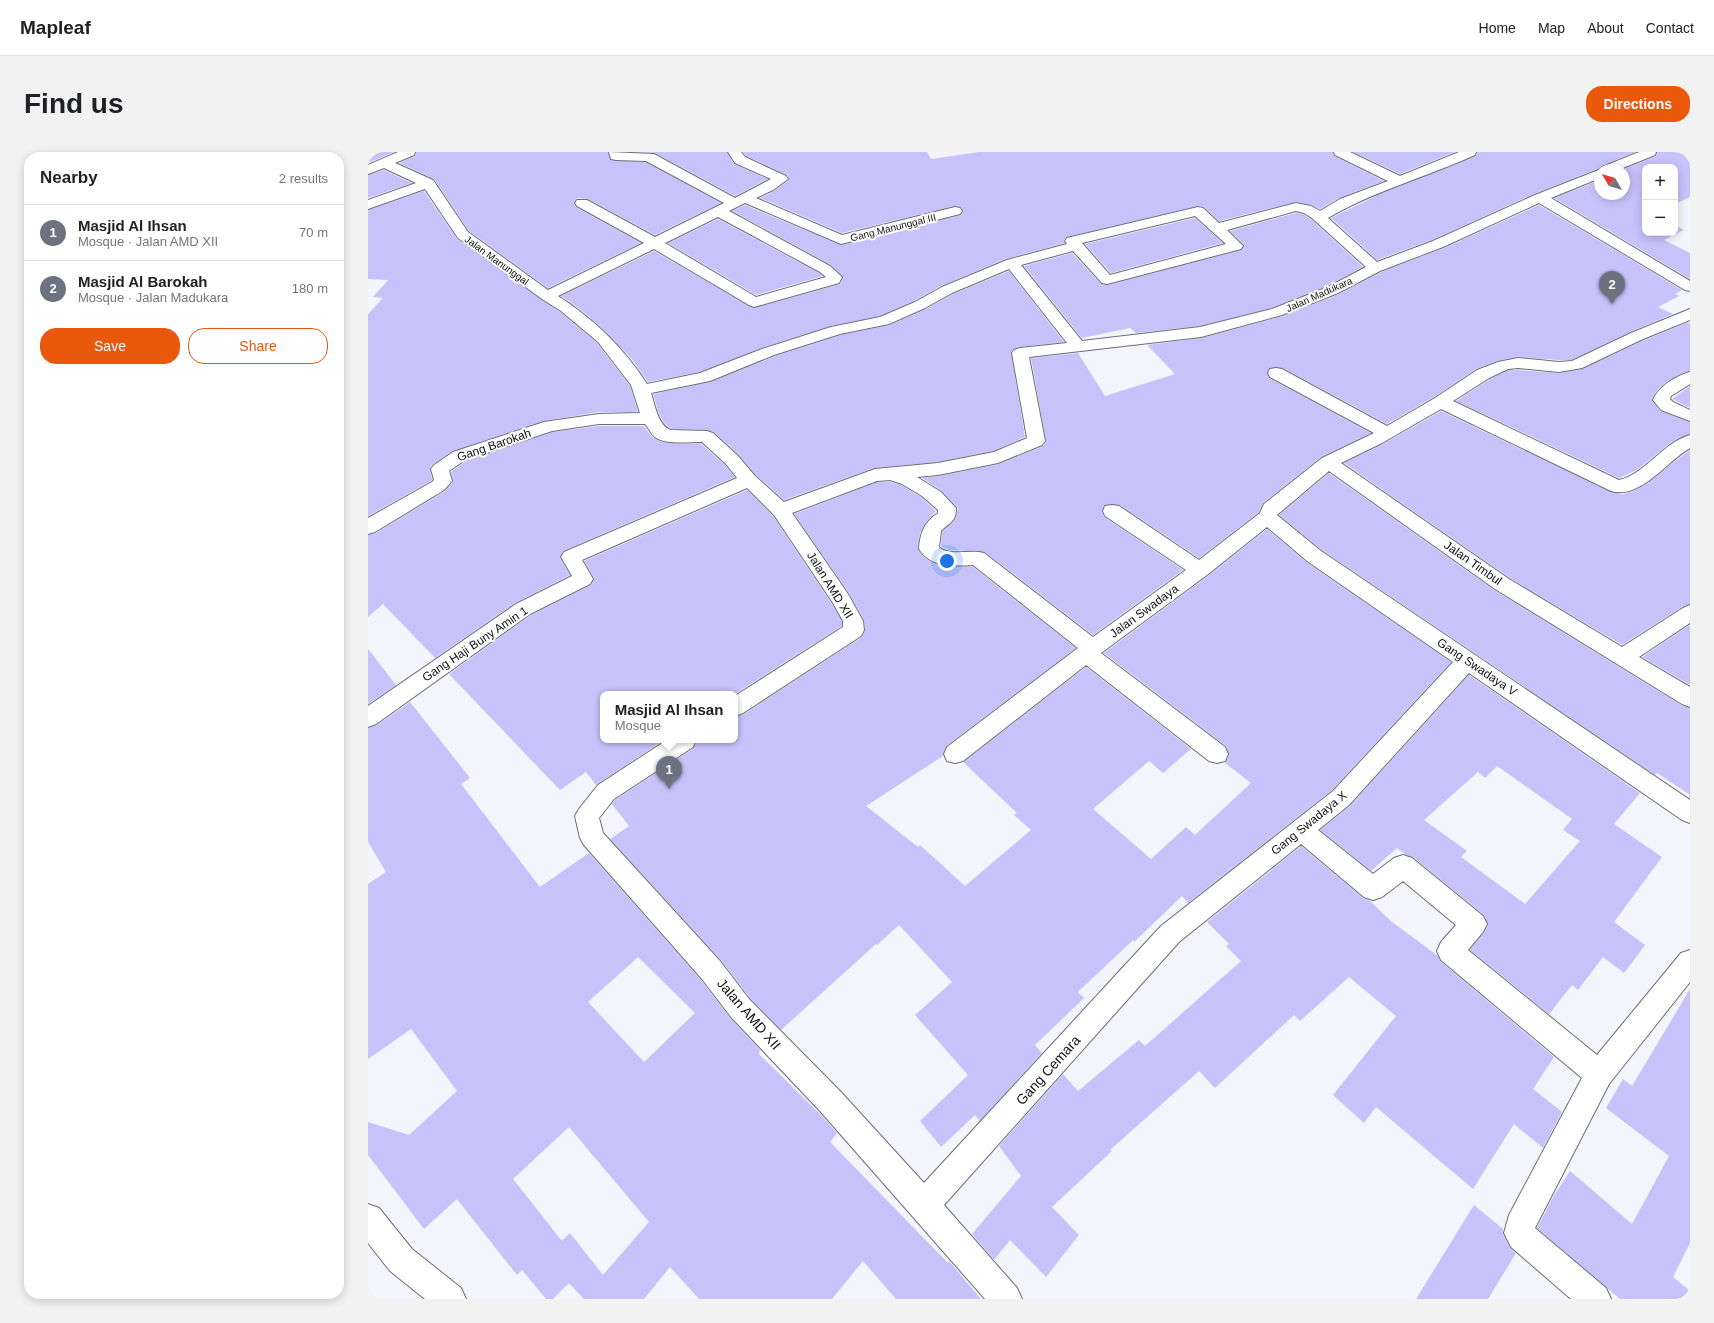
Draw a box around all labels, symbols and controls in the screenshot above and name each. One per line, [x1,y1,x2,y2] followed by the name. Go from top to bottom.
[20,17,91,38] text: Mapleaf
[1479,20,1516,36] text: Home
[1538,20,1565,36] text: Map
[1587,20,1624,36] text: About
[1646,20,1694,36] text: Contact
[1586,86,1690,122] button: Directions
[24,88,124,119] text: Find us
[1594,164,1630,200] north arrow
[1642,164,1678,236] map controls
[1642,164,1678,200] button: +
[40,168,98,187] text: Nearby
[279,171,328,186] text: 2 results
[1642,200,1678,236] button: −
[849,212,937,243] street label: Gang Manunggal III
[78,217,187,234] text: Masjid Al Ihsan
[49,225,57,240] text: 1
[299,225,328,240] text: 70 m
[78,234,218,249] text: Mosque · Jalan AMD XII
[463,234,531,287] street label: Jalan Manunggal
[1599,271,1625,304] pin: 2
[78,273,207,290] text: Masjid Al Barokah
[1284,275,1354,314] street label: Jalan Madukara
[49,281,57,296] text: 2
[292,281,328,296] text: 180 m
[78,290,228,305] text: Mosque · Jalan Madukara
[40,328,180,364] button: Save
[188,328,328,364] button: Share
[455,426,533,464] street label: Gang Barokah
[1441,538,1505,588] street label: Jalan Timbul
[804,549,856,621] street label: Jalan AMD XII
[937,551,957,571] your location
[1107,581,1181,641] street label: Jalan Swadaya
[420,603,531,684] street label: Gang Haji Buny Amin 1
[1434,635,1520,699] street label: Gang Swadaya V
[600,691,738,743] popup
[615,701,723,718] text: Masjid Al Ihsan
[615,718,661,733] text: Mosque
[656,756,682,789] pin: 1
[1268,788,1350,858] street label: Gang Swadaya X
[714,975,784,1053] street label: Jalan AMD XII
[1013,1032,1084,1108] street label: Gang Cemara

